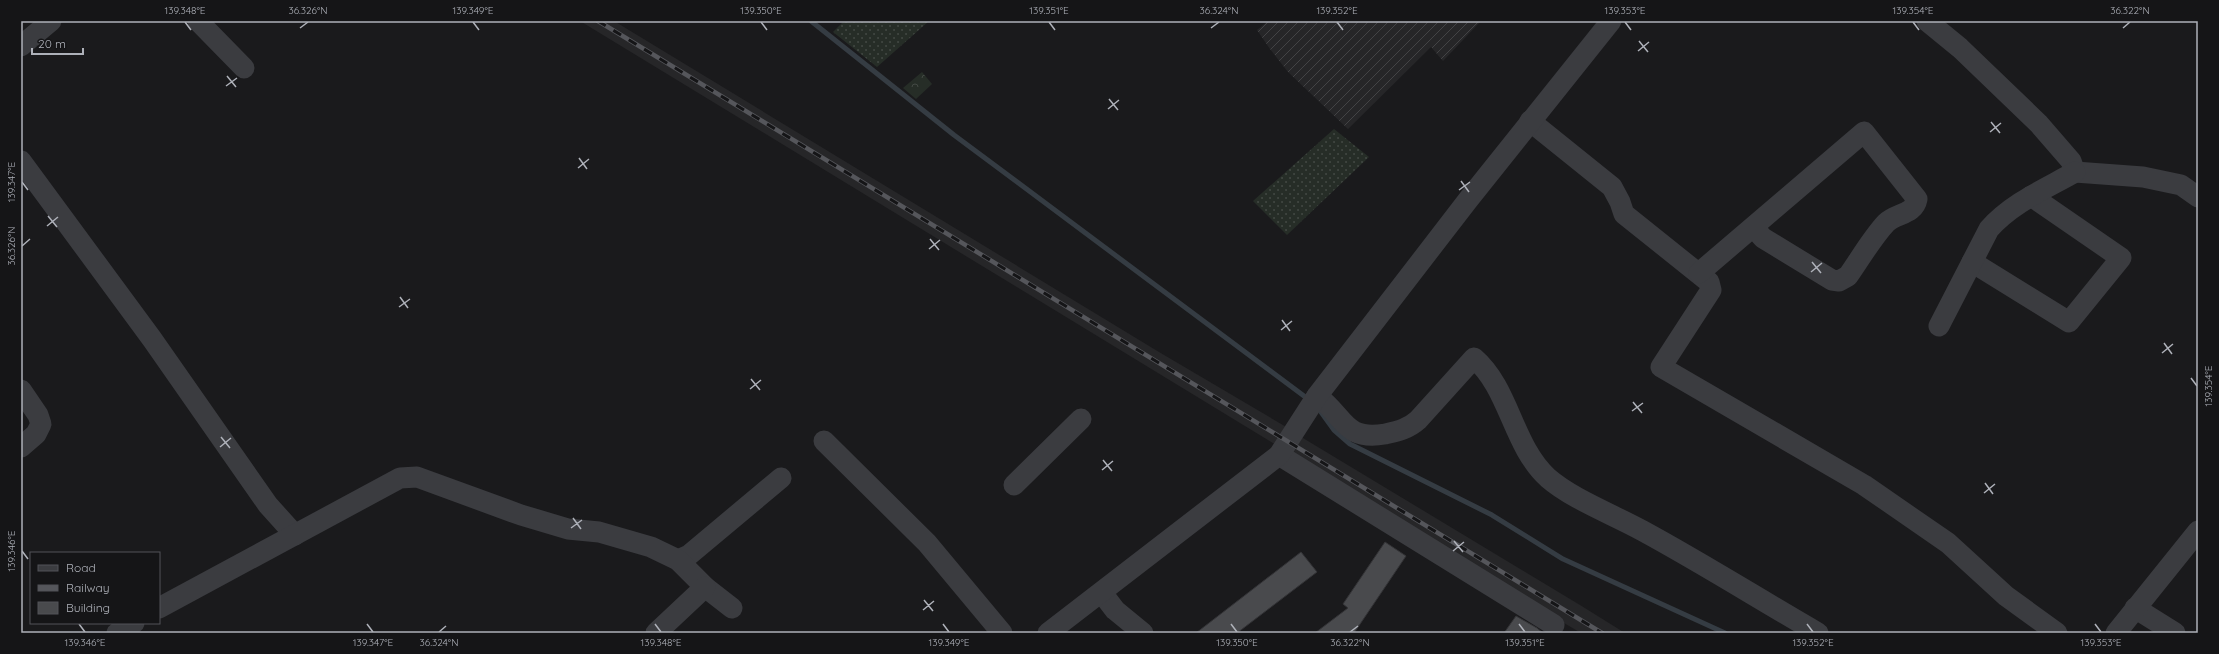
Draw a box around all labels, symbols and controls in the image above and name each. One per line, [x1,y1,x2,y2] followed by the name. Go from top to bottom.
[165,4,206,17] text: 139.348°E
[288,4,328,17] text: 36.326°N
[453,4,494,17] text: 139.349°E
[740,4,782,17] text: 139.350°E
[1029,4,1069,17] text: 139.351°E
[1200,4,1238,17] text: 36.324°N
[1316,4,1358,17] text: 139.352°E
[1605,4,1646,17] text: 139.353°E
[1893,4,1934,17] text: 139.354°E
[2110,4,2150,17] text: 36.322°N
[32,30,83,56] scale bar
[38,36,66,51] text: 20 m
[5,162,18,202] text: 139.347°E
[5,226,18,266] text: 36.326°N
[2202,365,2215,406] text: 139.354°E
[5,530,18,571] text: 139.346°E
[30,552,160,624] legend
[66,560,96,575] text: Road
[66,580,110,595] text: Railway
[66,600,110,615] text: Building
[65,636,106,649] text: 139.346°E
[353,636,393,649] text: 139.347°E
[420,636,458,649] text: 36.324°N
[641,636,682,649] text: 139.348°E
[929,636,970,649] text: 139.349°E
[1216,636,1258,649] text: 139.350°E
[1330,636,1370,649] text: 36.322°N
[1505,636,1545,649] text: 139.351°E
[1792,636,1834,649] text: 139.352°E
[2081,636,2122,649] text: 139.353°E

